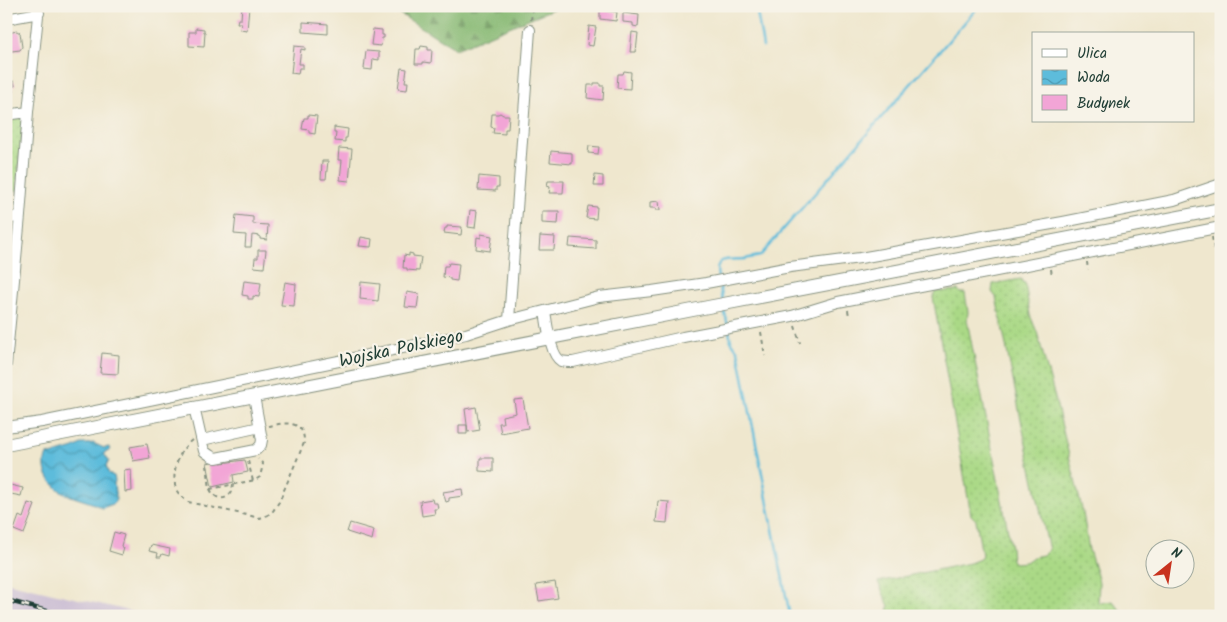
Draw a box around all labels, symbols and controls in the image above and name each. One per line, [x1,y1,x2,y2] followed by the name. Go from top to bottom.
[1032,32,1194,122] legend
[1077,42,1107,66] text: Ulica
[1077,66,1110,90] text: Woda
[1077,92,1131,116] text: Budynek
[337,322,466,377] street label: Wojska Polskiego
[1144,540,1194,590] north arrow
[1167,542,1185,565] text: N

